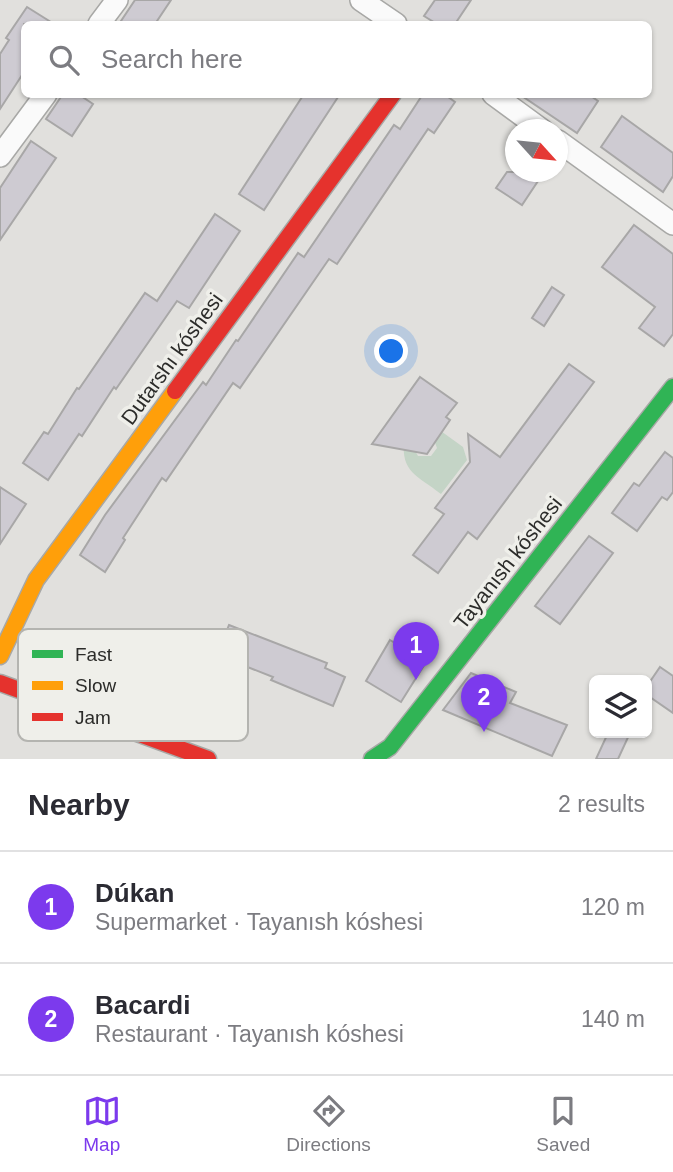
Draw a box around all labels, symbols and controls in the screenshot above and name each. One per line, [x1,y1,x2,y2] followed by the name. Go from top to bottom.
[21,21,652,98] search box
[45,41,83,79] icon: search
[101,44,243,74] text: Search here
[505,119,568,182] north arrow
[116,289,227,429] street label: Dutarshı kóshesi
[374,334,408,368] your location
[449,492,566,633] street label: Tayanısh kóshesi
[393,622,439,680] pin: 1
[18,629,248,741] legend
[75,644,113,665] text: Fast
[461,674,507,732] pin: 2
[75,675,116,696] text: Slow
[589,675,652,738] map controls
[589,675,652,738] button: layers
[75,707,111,728] text: Jam
[28,788,130,821] text: Nearby
[558,791,645,817] text: 2 results
[95,878,174,908] text: Dúkan
[45,894,57,920] text: 1
[581,894,645,920] text: 120 m
[95,909,423,935] text: Supermarket · Tayanısh kóshesi
[95,990,190,1020] text: Bacardi
[45,1006,57,1032] text: 2
[581,1006,645,1032] text: 140 m
[95,1021,404,1047] text: Restaurant · Tayanısh kóshesi
[83,1092,121,1156] tab: Map
[286,1092,371,1156] tab: Directions
[536,1092,590,1156] tab: Saved

